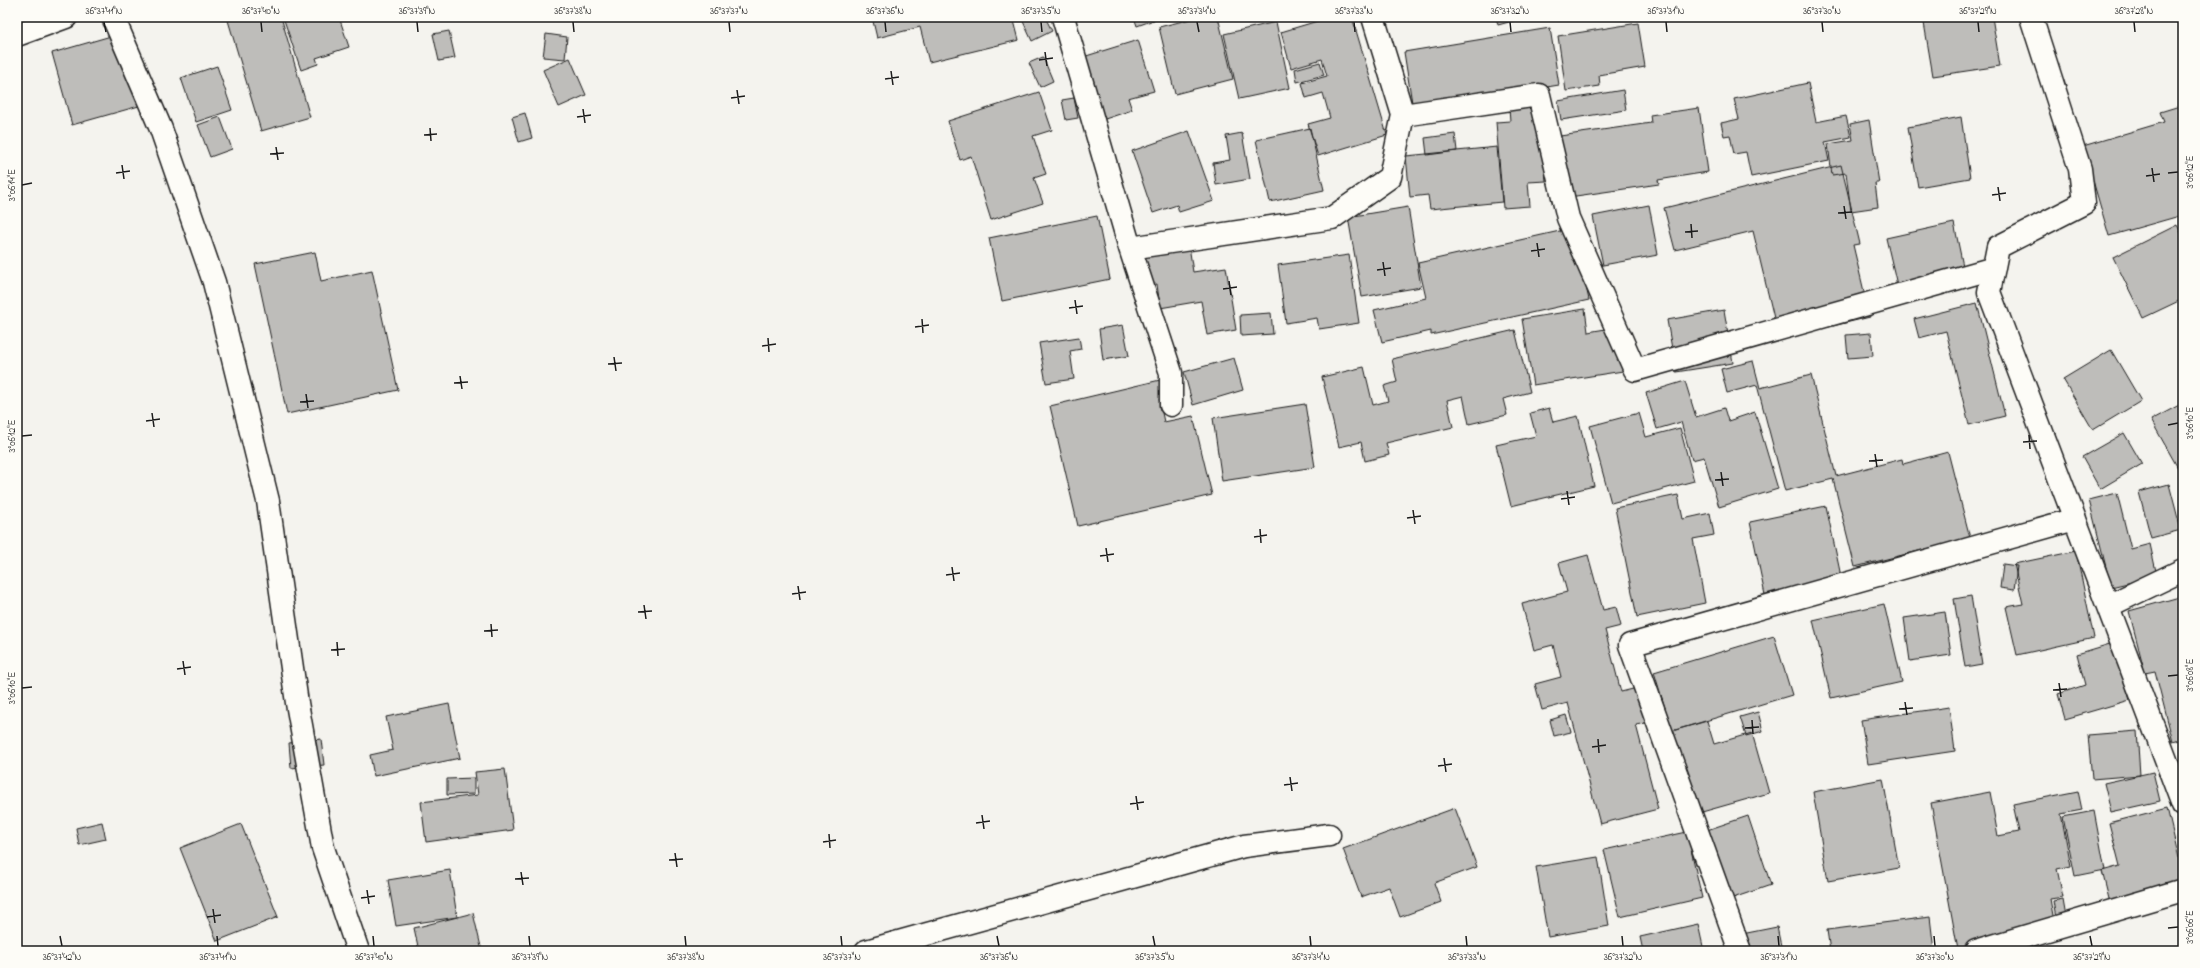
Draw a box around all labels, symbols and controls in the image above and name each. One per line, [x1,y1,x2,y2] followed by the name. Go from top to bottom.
[86,4,123,19] text: 36°37'41"N
[242,4,280,19] text: 36°37'40"N
[399,4,436,19] text: 36°37'39"N
[554,4,592,19] text: 36°37'38"N
[710,4,748,19] text: 36°37'37"N
[866,4,904,19] text: 36°37'36"N
[1021,4,1061,19] text: 36°37'35"N
[1178,4,1216,19] text: 36°37'34"N
[1335,4,1373,19] text: 36°37'33"N
[1491,4,1530,19] text: 36°37'32"N
[1648,4,1685,19] text: 36°37'31"N
[1803,4,1841,19] text: 36°37'30"N
[1959,4,1997,19] text: 36°37'29"N
[2115,4,2153,19] text: 36°37'28"N
[2183,155,2198,189] text: 3°06'12"E
[5,169,20,201] text: 3°06'14"E
[2183,407,2198,439] text: 3°06'10"E
[5,419,20,453] text: 3°06'12"E
[2183,658,2198,692] text: 3°06'08"E
[5,672,20,704] text: 3°06'10"E
[2183,910,2198,944] text: 3°06'06"E
[43,950,82,965] text: 36°37'42"N
[200,950,237,965] text: 36°37'41"N
[355,950,393,965] text: 36°37'40"N
[512,950,549,965] text: 36°37'39"N
[667,950,705,965] text: 36°37'38"N
[823,950,861,965] text: 36°37'37"N
[980,950,1018,965] text: 36°37'36"N
[1135,950,1175,965] text: 36°37'35"N
[1292,950,1330,965] text: 36°37'34"N
[1448,950,1486,965] text: 36°37'33"N
[1604,950,1643,965] text: 36°37'32"N
[1761,950,1798,965] text: 36°37'31"N
[1916,950,1954,965] text: 36°37'30"N
[2073,950,2111,965] text: 36°37'29"N

